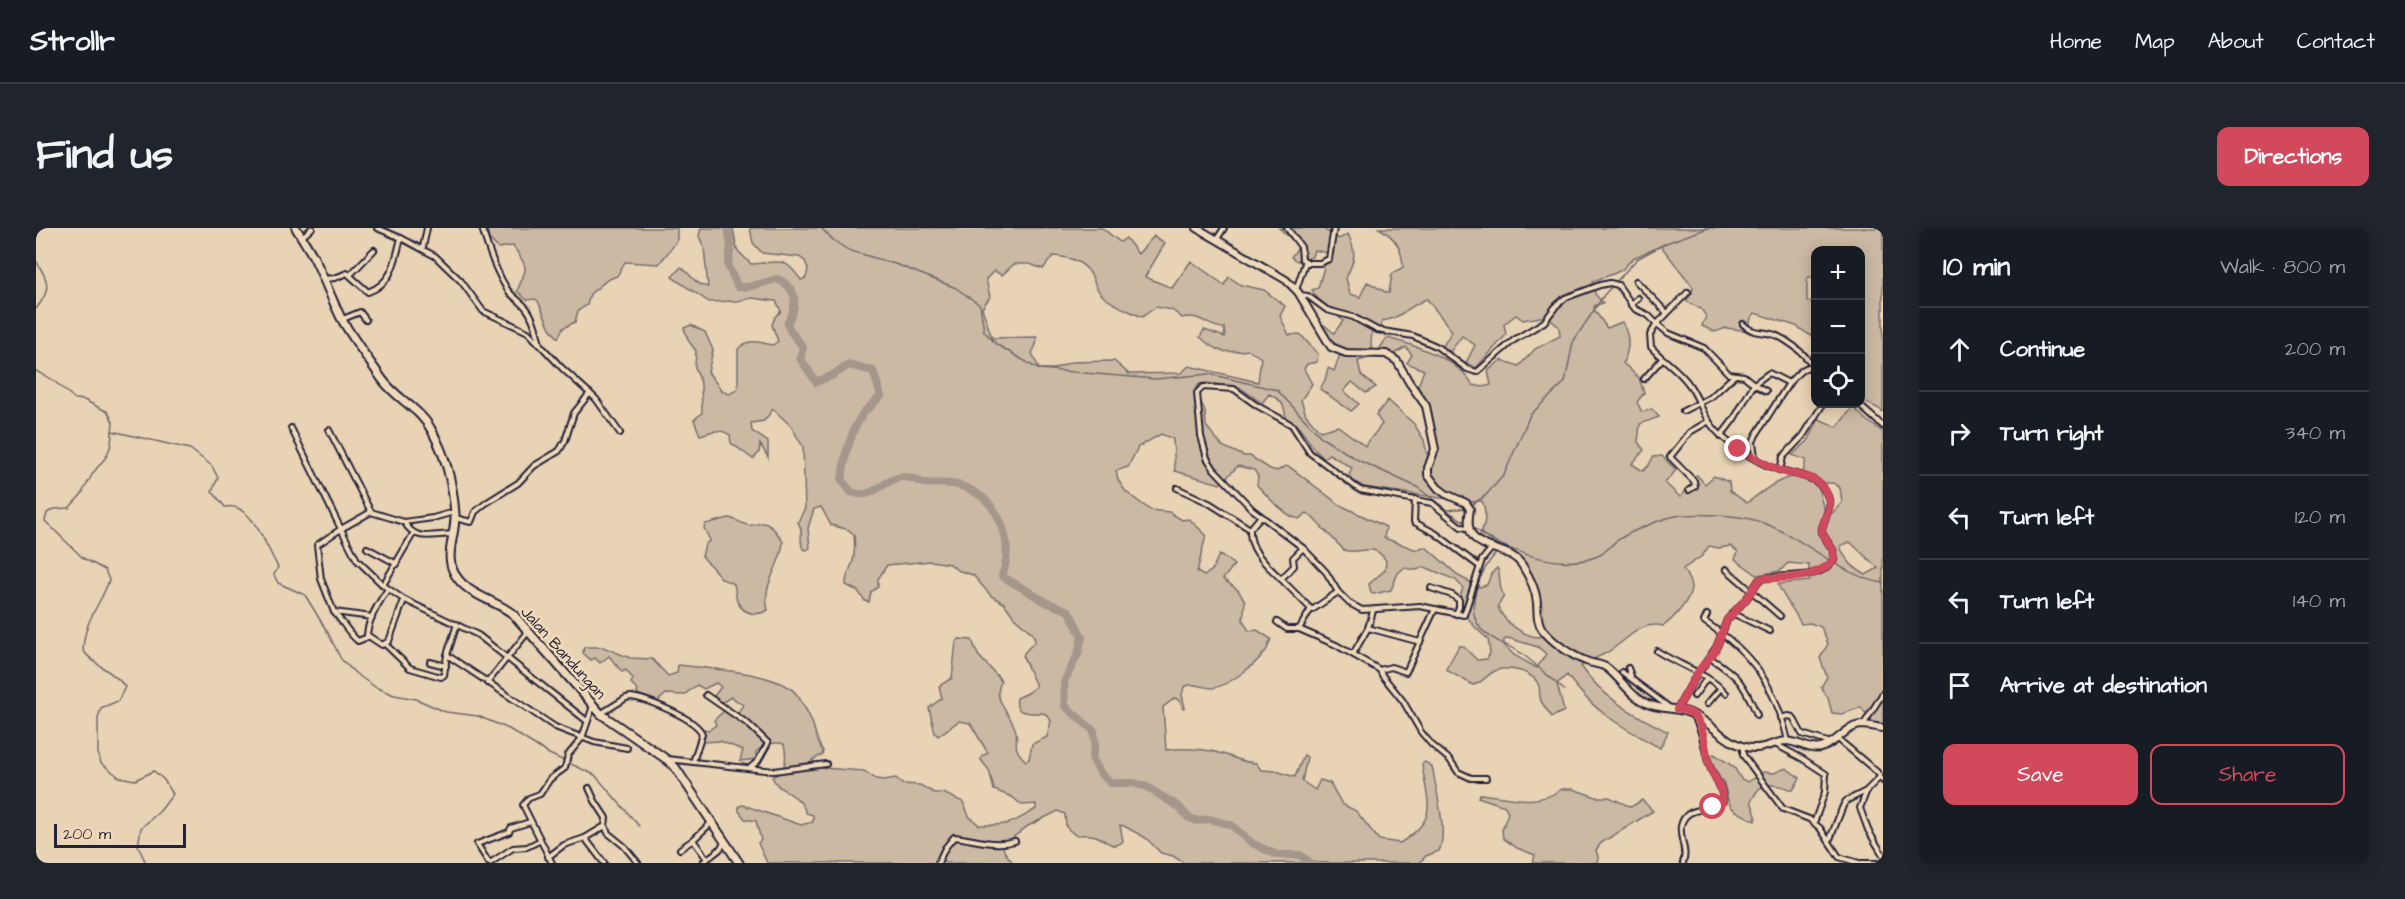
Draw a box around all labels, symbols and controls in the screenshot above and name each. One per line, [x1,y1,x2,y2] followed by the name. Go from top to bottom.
[30,22,115,61] text: Strollr
[2050,27,2102,56] text: Home
[2135,27,2175,56] text: Map
[2208,27,2264,56] text: About
[2297,27,2375,56] text: Contact
[36,127,173,185] text: Find us
[2217,127,2369,186] button: Directions
[1811,246,1865,408] map controls
[1811,246,1865,300] button: +
[1943,249,2010,285] text: 10 min
[2220,253,2345,281] text: Walk · 800 m
[1811,300,1865,354] button: −
[1943,333,1976,366] icon: ahead
[2000,334,2085,365] text: Continue
[2285,335,2345,363] text: 200 m
[1811,354,1865,408] button: locate
[1943,417,1976,450] icon: right
[2000,418,2103,449] text: Turn right
[2285,419,2345,447] text: 340 m
[1724,435,1750,461] route end
[1943,501,1976,534] icon: left
[2000,502,2094,533] text: Turn left
[2295,503,2345,531] text: 120 m
[1943,585,1976,618] icon: left
[2000,586,2094,617] text: Turn left
[2293,587,2345,615] text: 140 m
[515,601,611,705] street label: Jalan Bandungan
[1943,669,1976,702] icon: arrive
[2000,670,2207,701] text: Arrive at destination
[1943,744,2138,805] button: Save
[2150,744,2345,805] button: Share
[1699,793,1725,819] route start
[54,821,186,848] scale bar
[63,823,111,845] text: 200 m

